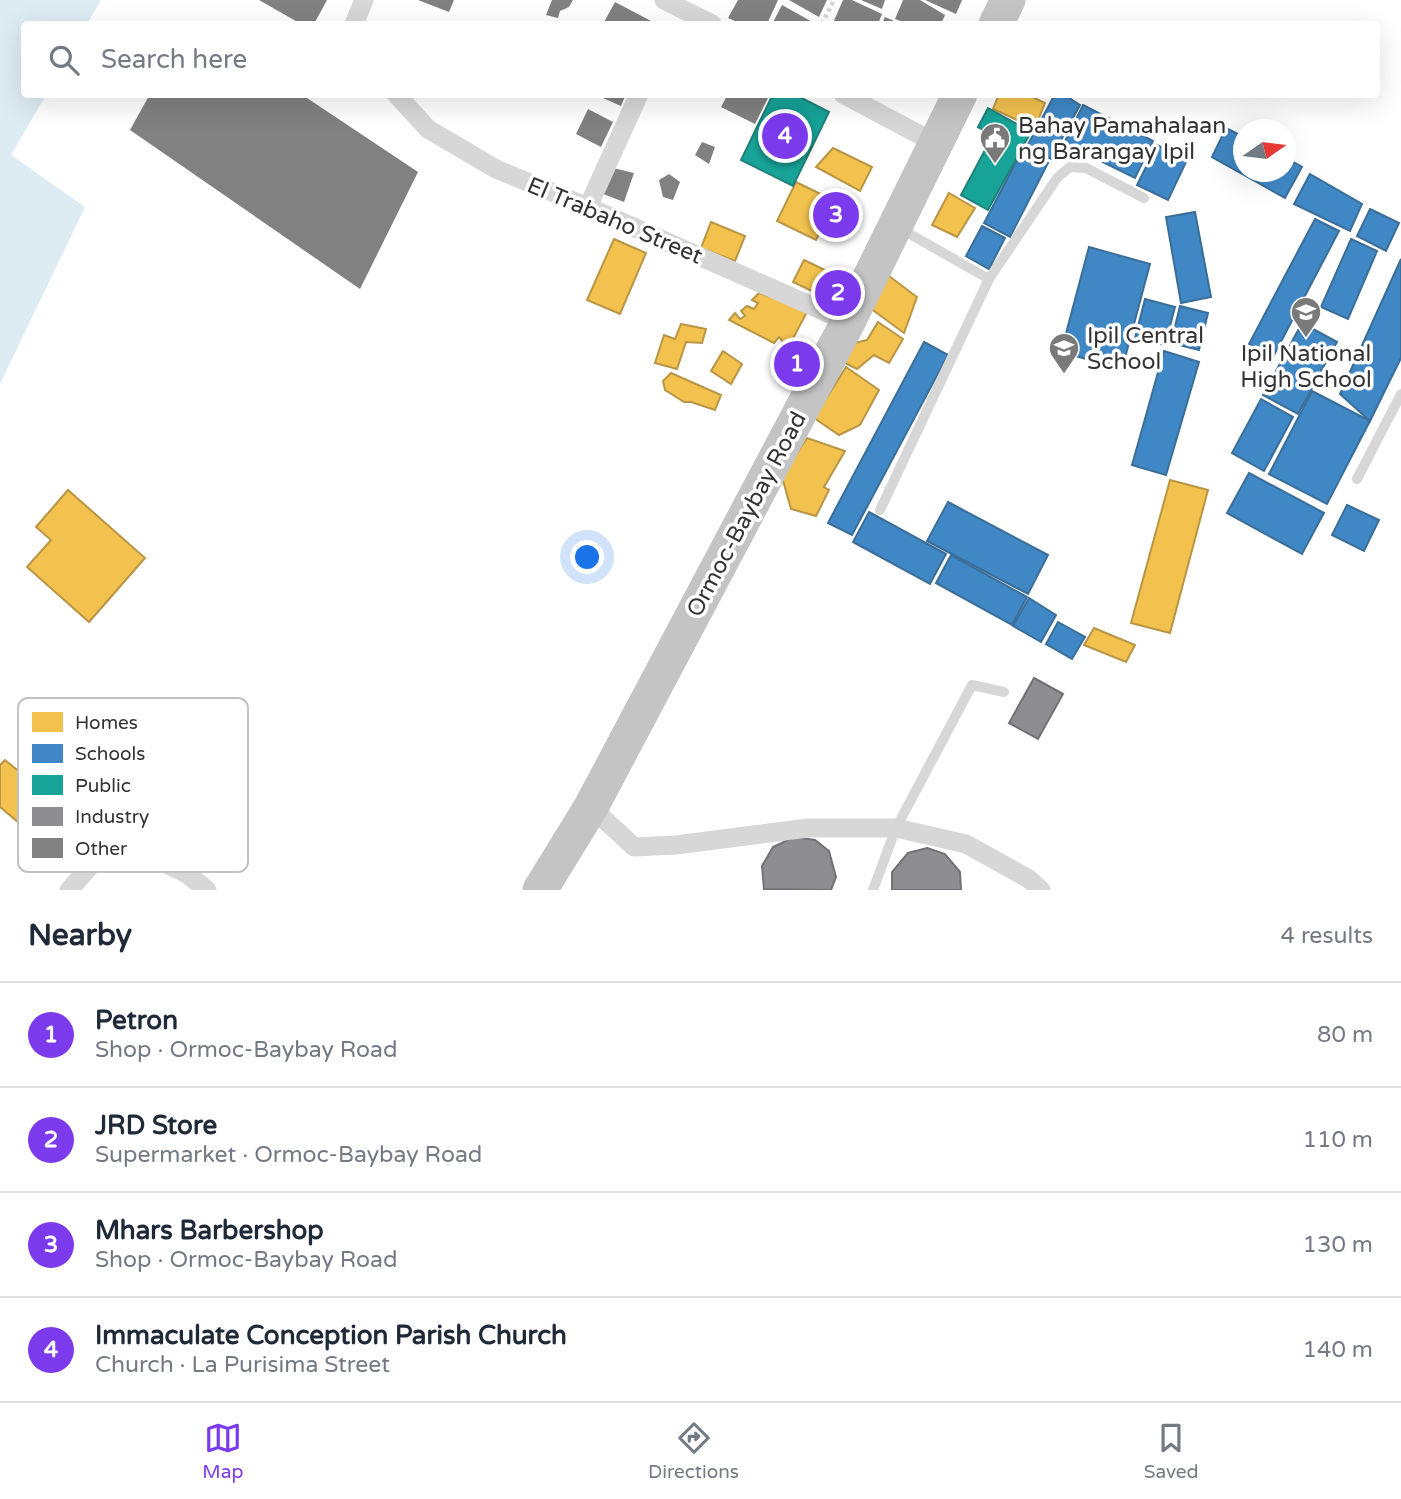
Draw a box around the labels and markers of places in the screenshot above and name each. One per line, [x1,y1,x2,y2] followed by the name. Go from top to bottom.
[762,110,808,162] pin: 4
[1018,112,1226,166] place label: Bahay Pamahalaan ng Barangay Ipil
[978,121,1012,165] public building icon: Bahay Pamahalaan ng Barangay Ipil
[813,189,859,241] pin: 3
[815,267,861,319] pin: 2
[1289,295,1323,339] school or university icon: Ipil National High School
[1087,322,1204,376] place label: Ipil Central School
[1047,331,1081,375] school or university icon: Ipil Central School
[774,338,820,390] pin: 1
[1240,340,1372,394] place label: Ipil National High School

